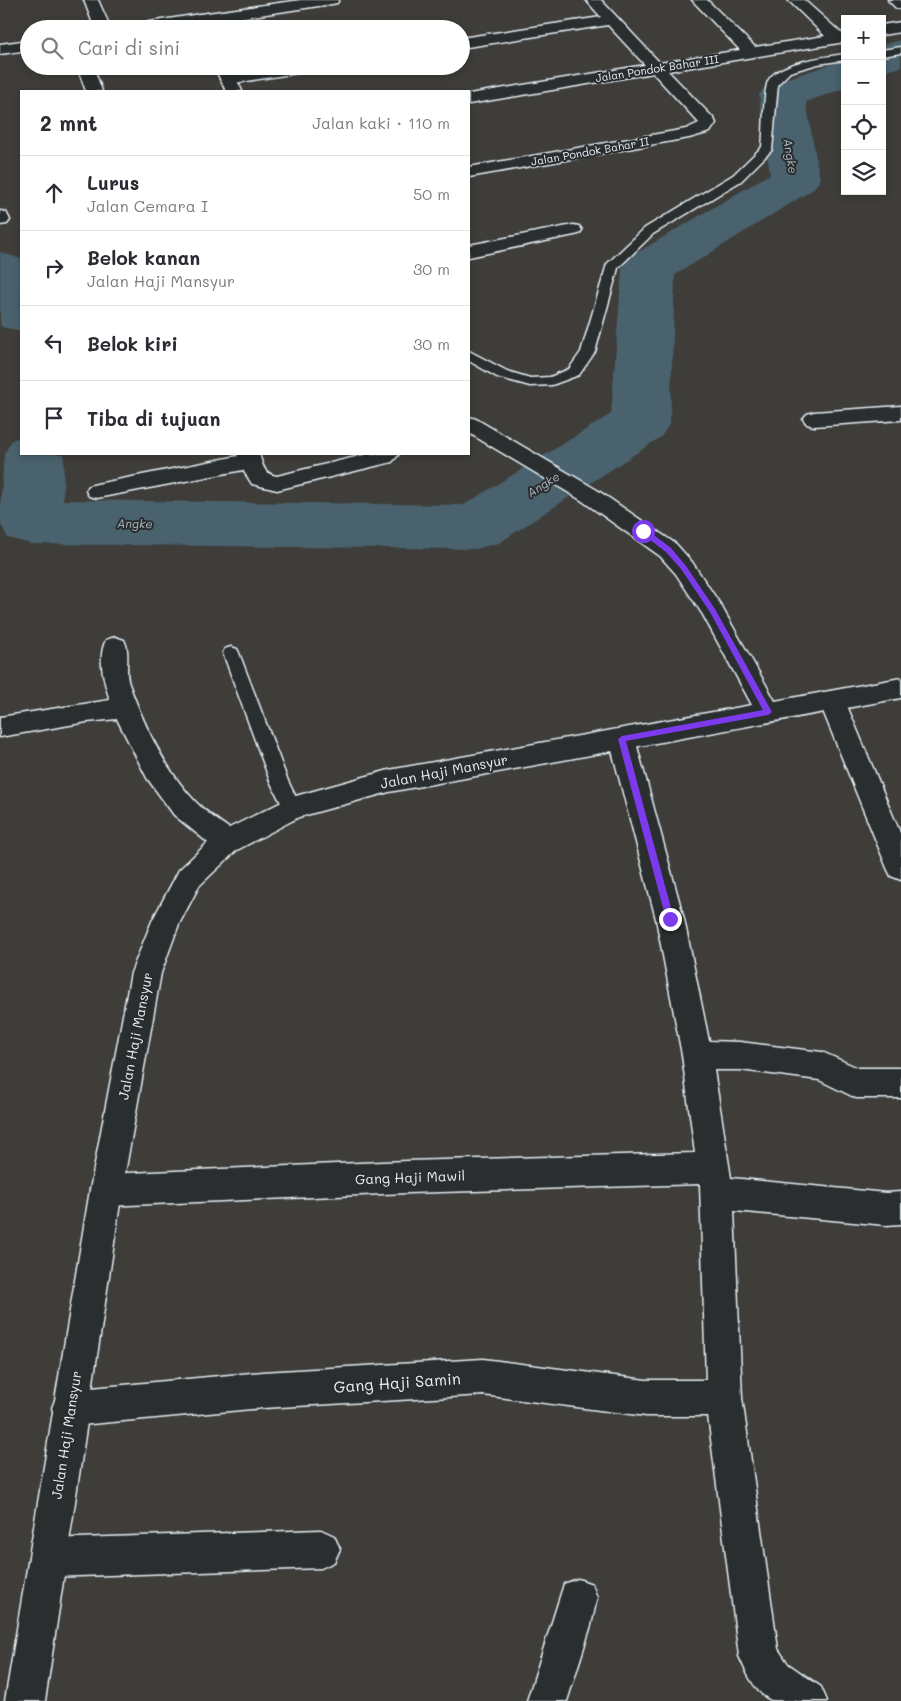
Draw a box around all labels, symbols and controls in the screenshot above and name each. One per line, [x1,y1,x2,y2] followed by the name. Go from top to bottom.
[841,15,886,195] map controls
[841,15,886,60] button: +
[20,20,470,75] search box
[38,34,66,62] icon: search
[78,35,180,60] text: Cari di sini
[594,51,720,85] street label: Jalan Pondok Bahar III
[841,60,886,105] button: −
[841,105,886,150] button: locate
[40,109,97,136] text: 2 mnt
[312,112,450,133] text: Jalan kaki · 110 m
[530,133,650,169] street label: Jalan Pondok Bahar II
[780,137,802,175] water label: Angke
[841,150,886,195] button: layers
[87,170,139,195] text: Lurus
[40,179,68,207] icon: ahead
[413,183,450,204] text: 50 m
[87,195,208,216] text: Jalan Cemara I
[87,245,200,270] text: Belok kanan
[40,254,68,282] icon: right
[413,258,450,279] text: 30 m
[87,270,235,291] text: Jalan Haji Mansyur
[40,329,68,357] icon: left
[87,331,178,356] text: Belok kiri
[413,333,450,354] text: 30 m
[40,404,68,432] icon: arrive
[87,406,220,431] text: Tiba di tujuan
[524,468,562,500] water label: Angke
[117,515,153,531] water label: Angke
[632,520,655,543] route start
[379,749,509,793] street label: Jalan Haji Mansyur
[659,908,682,931] route end
[113,971,157,1101] street label: Jalan Haji Mansyur
[355,1166,465,1188] street label: Gang Haji Mawil
[333,1367,461,1397] street label: Gang Haji Samin
[46,1370,86,1500] street label: Jalan Haji Mansyur

